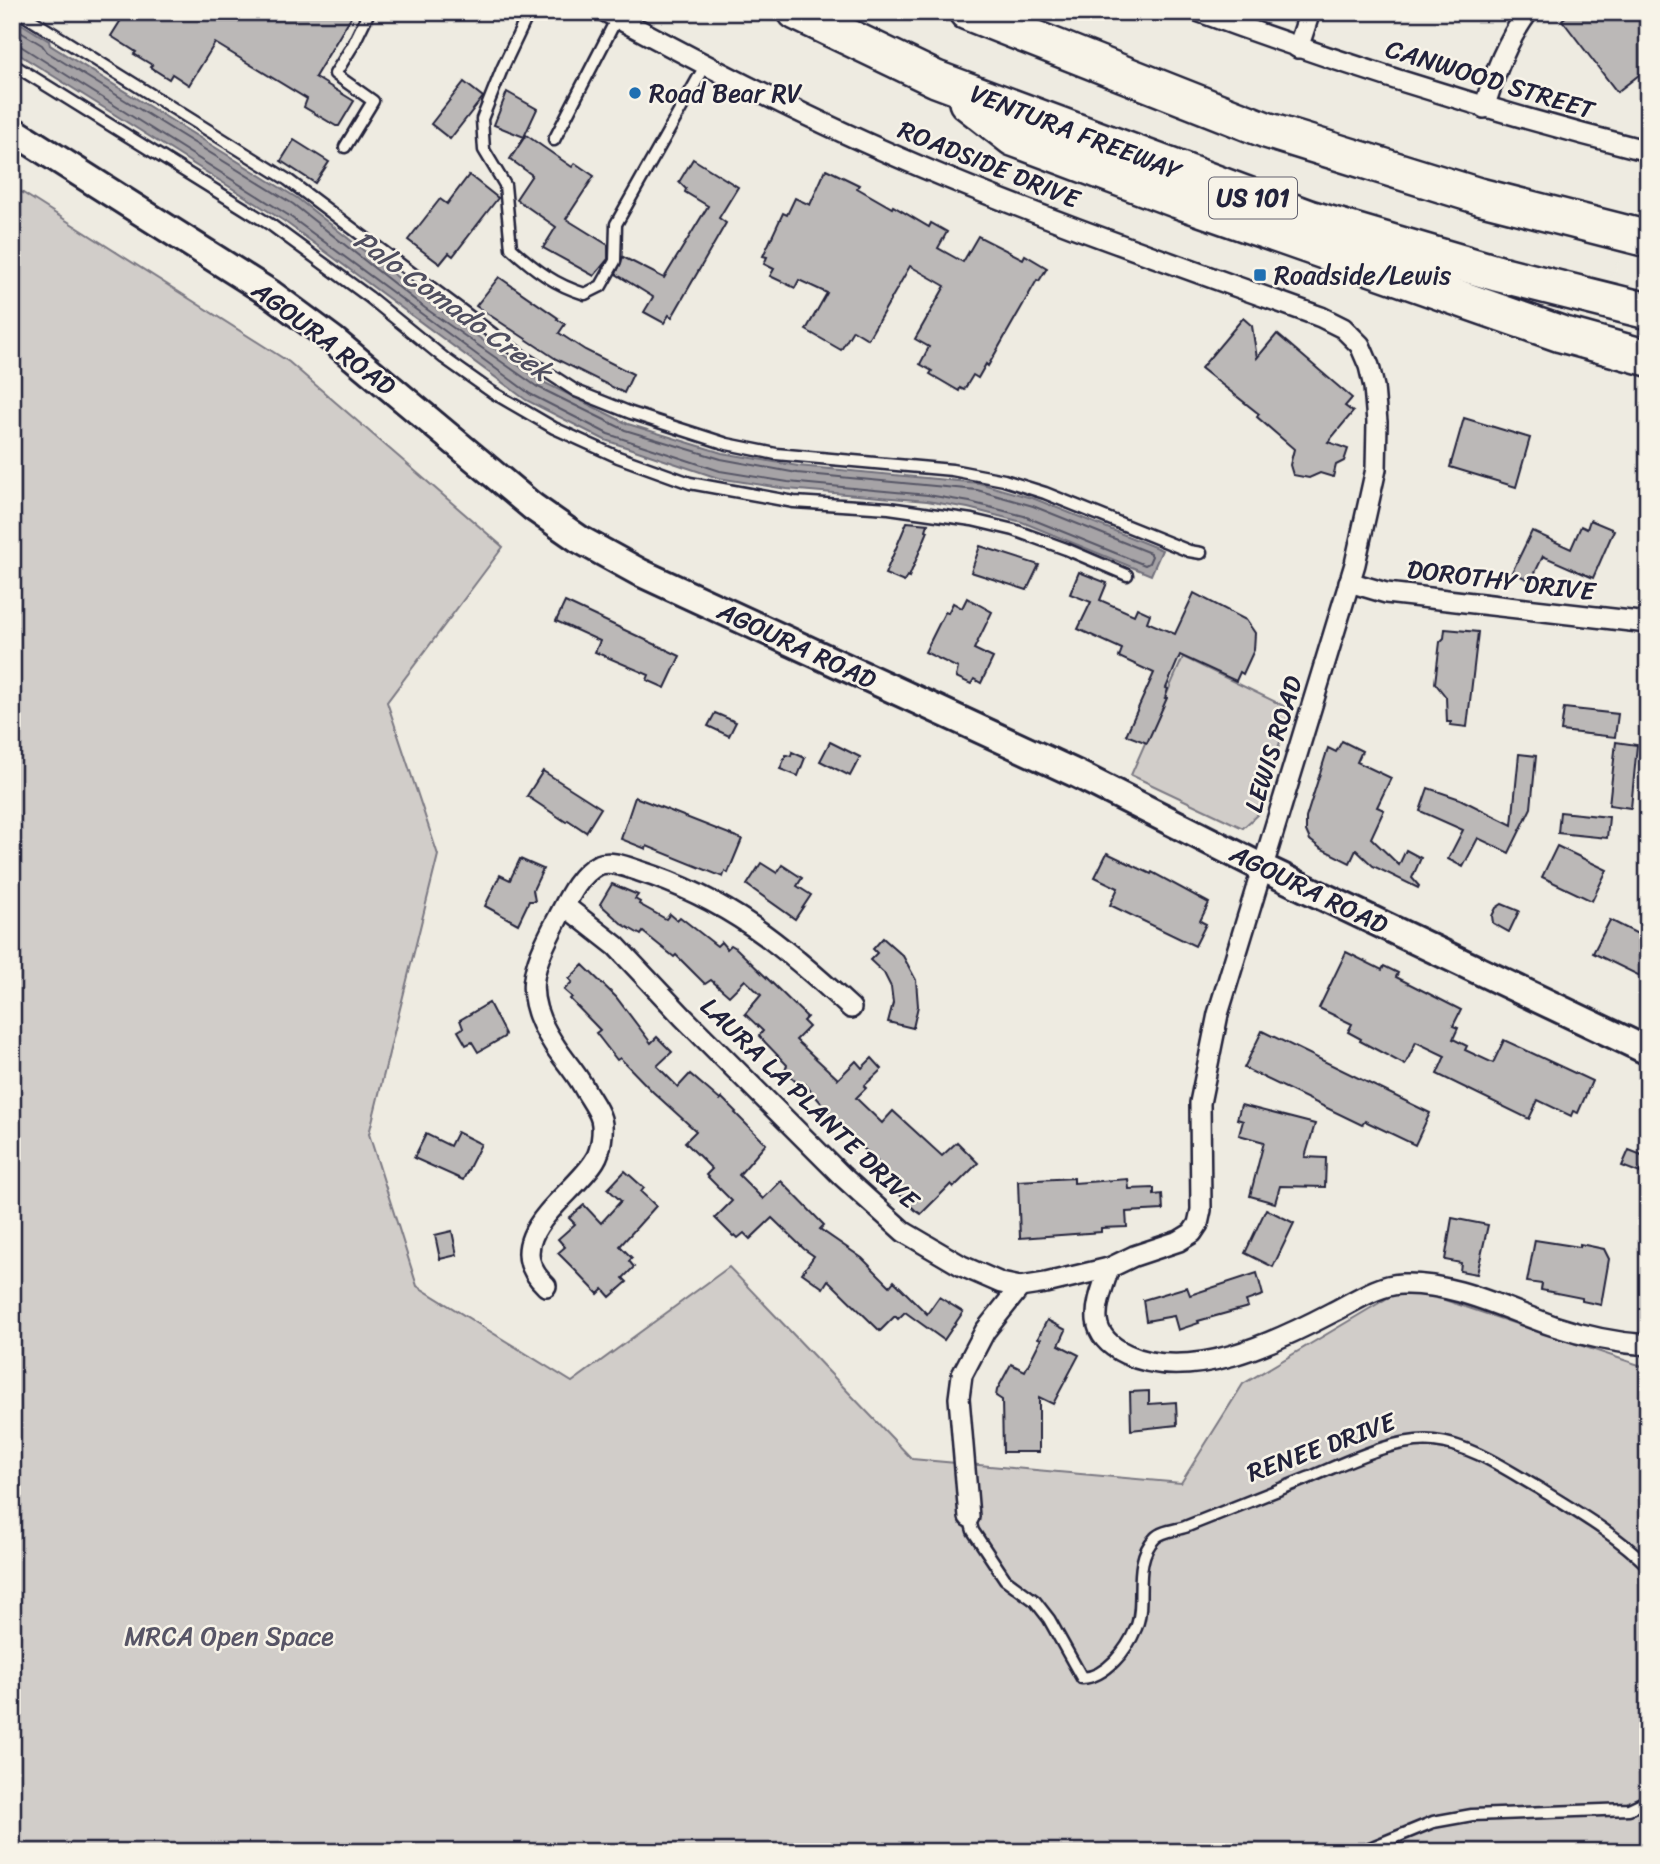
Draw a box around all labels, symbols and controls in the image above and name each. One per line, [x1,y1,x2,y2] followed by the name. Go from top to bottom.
[1380,25,1602,133] street label: CANWOOD STREET
[649,70,803,116] place label: Road Bear RV
[963,70,1190,194] street label: VENTURA FREEWAY
[627,85,643,101] marker: Road Bear RV
[891,107,1088,222] street label: ROADSIDE DRIVE
[1209,178,1297,218] road number: US 101
[343,216,565,396] water label: Palo Comado Creek
[1274,252,1451,298] place label: Roadside/Lewis
[1252,267,1268,283] marker: Roadside/Lewis
[241,268,406,408] street label: AGOURA ROAD
[1404,546,1599,615] street label: DOROTHY DRIVE
[709,588,885,702] street label: AGOURA ROAD
[1230,670,1316,818] street label: LEWIS ROAD
[1221,830,1396,947] street label: AGOURA ROAD
[689,985,932,1222] street label: LAURA LA PLANTE DRIVE
[1240,1398,1403,1495] street label: RENEE DRIVE
[124,1613,334,1659] park label: MRCA Open Space

